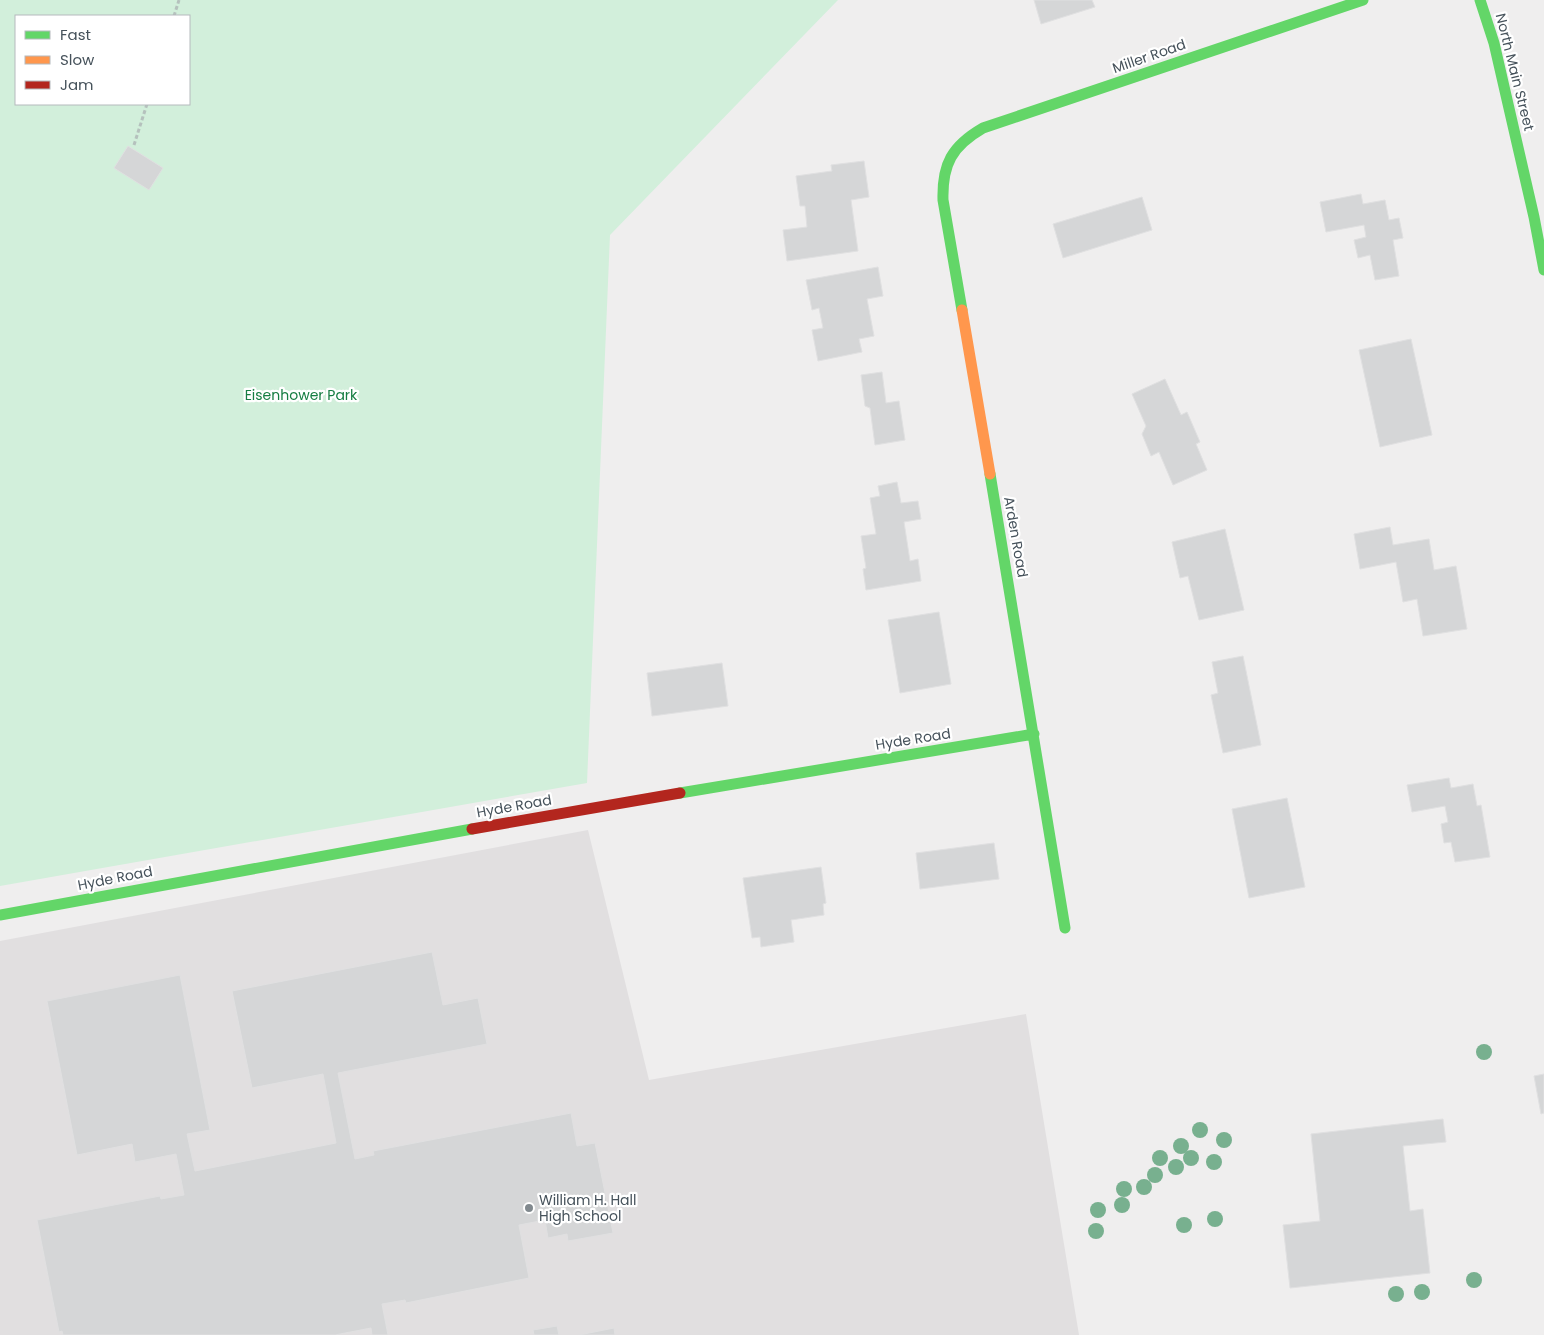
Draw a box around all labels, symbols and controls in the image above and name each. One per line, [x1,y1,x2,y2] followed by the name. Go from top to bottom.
[1491,11,1539,133] street label: North Main Street
[15,15,190,105] legend
[60,24,91,45] text: Fast
[1110,34,1188,78] street label: Miller Road
[60,49,95,70] text: Slow
[60,74,94,95] text: Jam
[245,385,358,405] park label: Eisenhower Park
[999,495,1033,579] street label: Arden Road
[874,723,952,755] street label: Hyde Road
[475,790,553,822] street label: Hyde Road
[76,861,154,895] street label: Hyde Road
[539,1190,636,1226] place label: William H. Hall High School
[523,1202,535,1214] marker: William H. Hall High School

